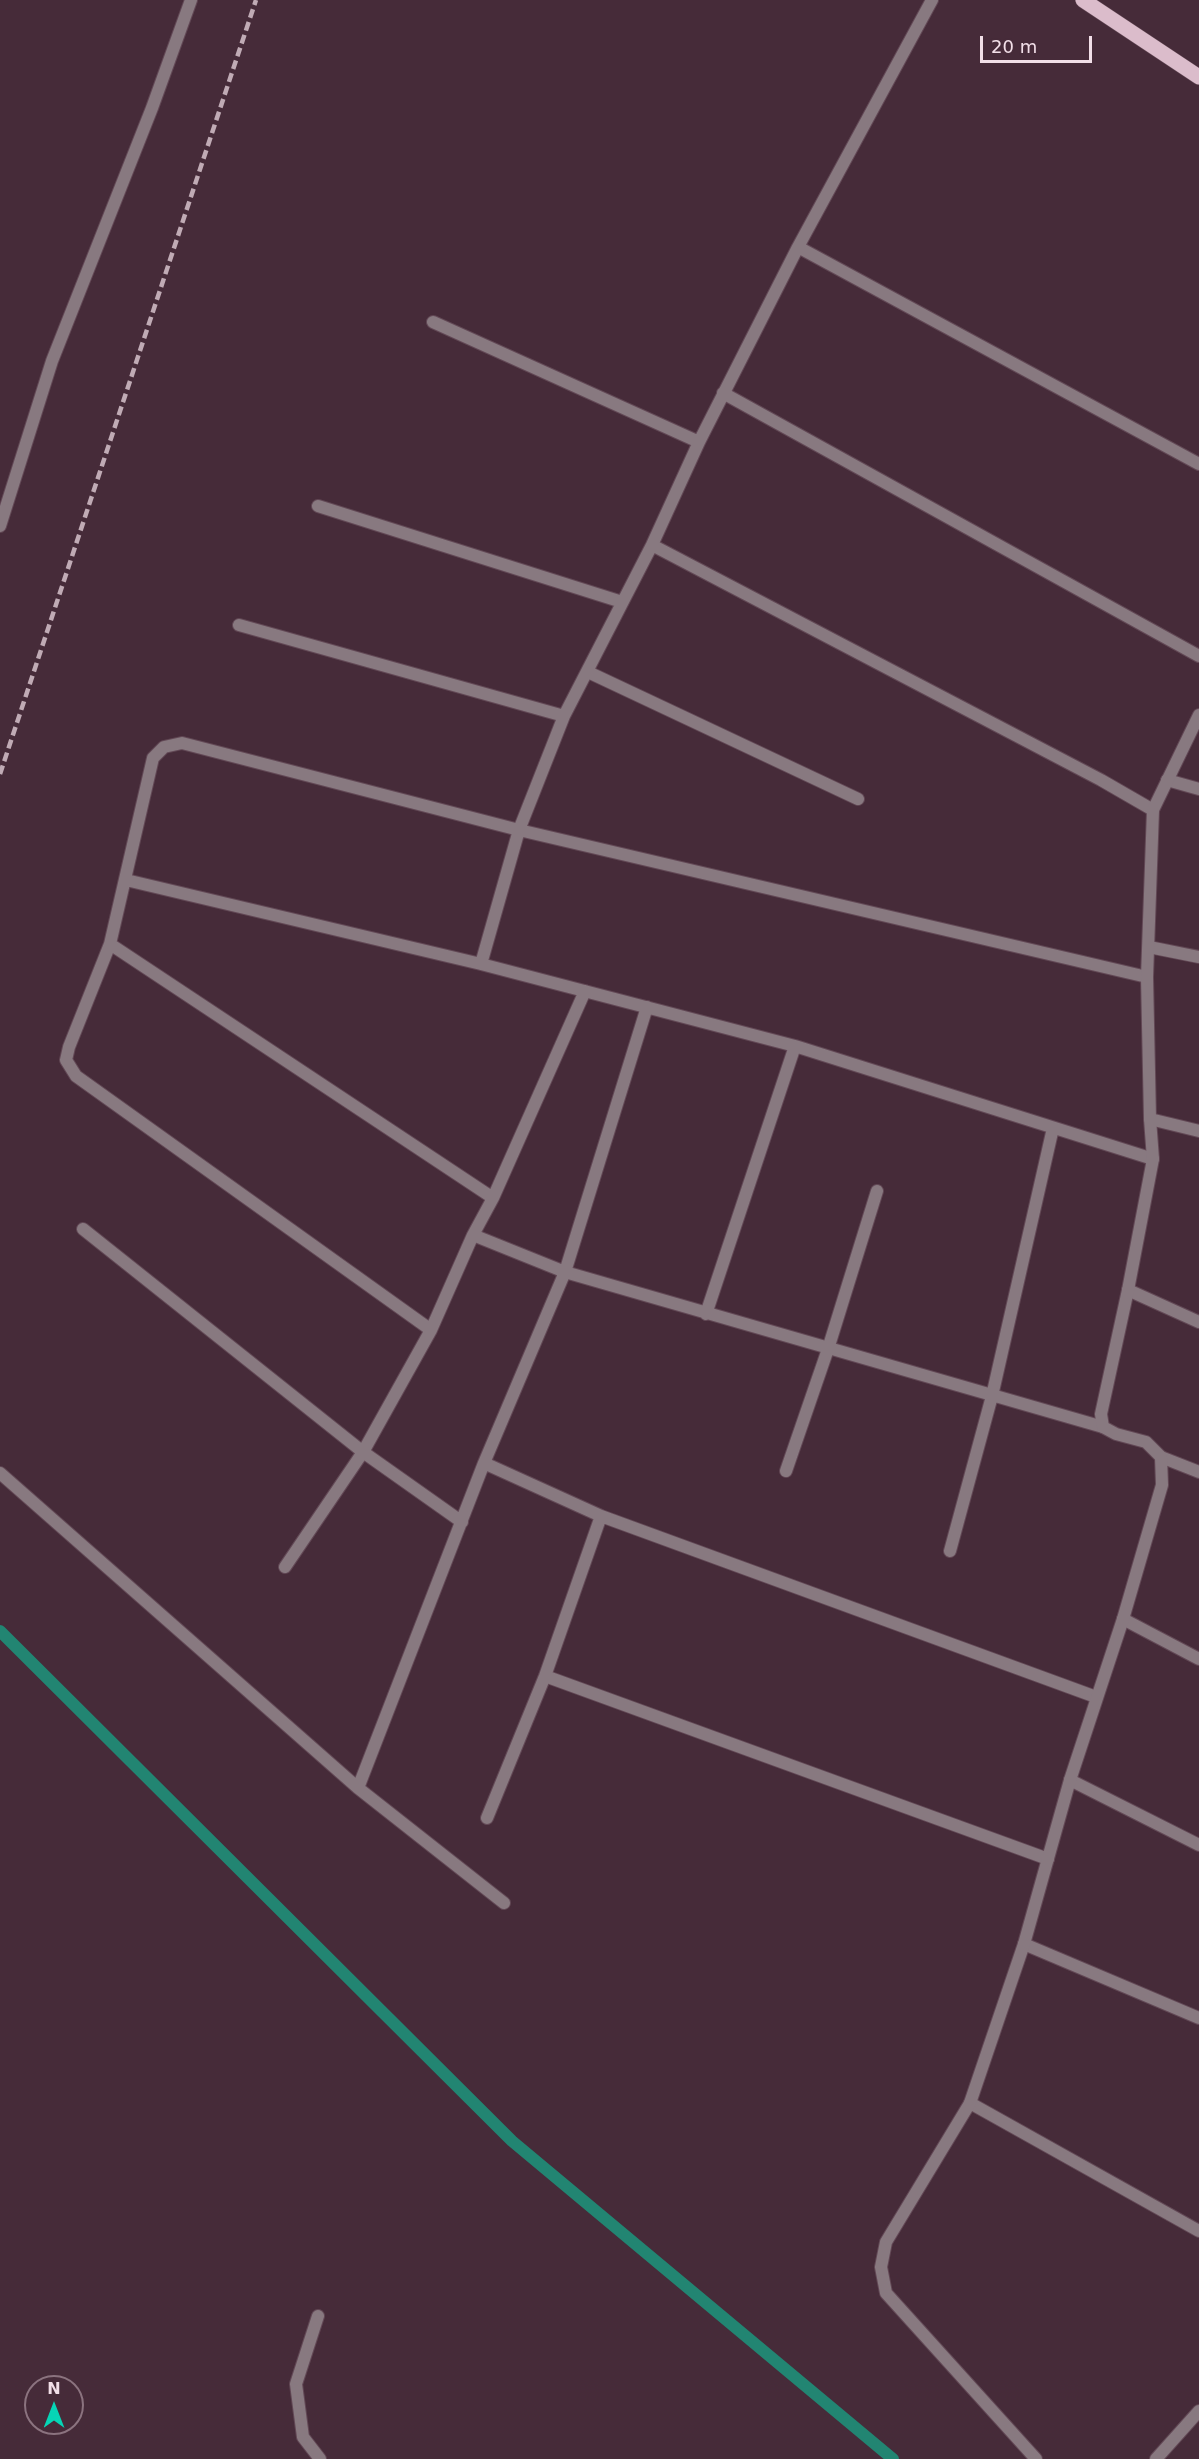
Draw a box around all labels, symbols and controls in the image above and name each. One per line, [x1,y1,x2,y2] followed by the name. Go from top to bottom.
[983,24,1096,62] scale bar
[991,36,1037,57] text: 20 m
[24,2375,84,2435] north arrow
[47,2379,61,2398] text: N

